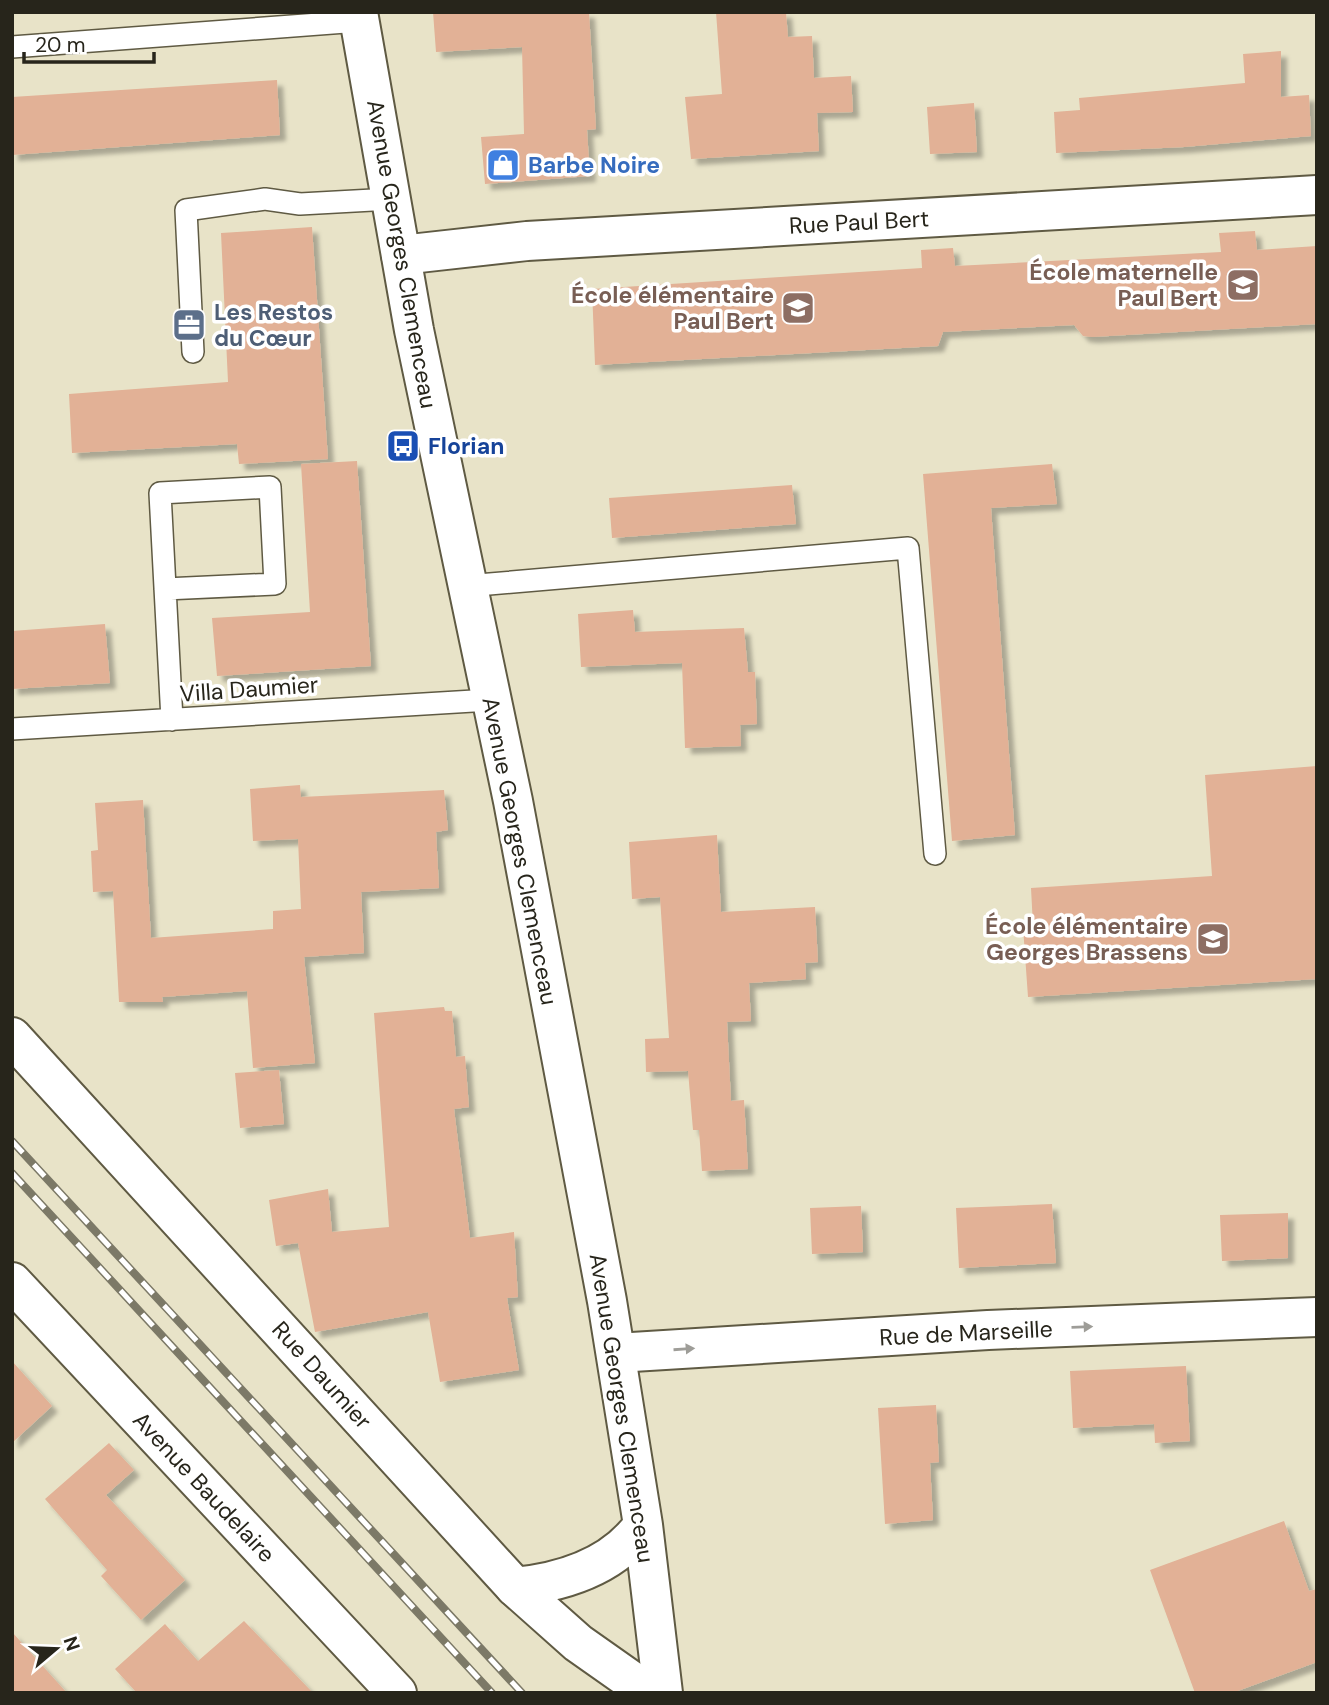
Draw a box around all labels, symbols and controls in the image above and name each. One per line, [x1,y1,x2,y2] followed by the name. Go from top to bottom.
[24,21,154,65] scale bar
[35,31,86,59] text: 20 m
[360,97,444,411] street label: Avenue Georges Clemenceau
[484,146,522,184] shop icon: Barbe Noire
[528,150,660,180] place label: Barbe Noire
[788,203,930,241] street label: Rue Paul Bert
[1029,257,1218,313] place label: École maternelle Paul Bert
[1224,266,1262,304] school or university icon: École maternelle Paul Bert
[571,280,774,336] place label: École élémentaire Paul Bert
[779,289,817,327] school or university icon: École élémentaire Paul Bert
[214,297,333,353] place label: Les Restos du Cœur
[170,306,208,344] office icon: Les Restos du Cœur
[384,427,422,465] bus stop icon: Florian
[428,431,504,461] place label: Florian
[179,669,319,709] street label: Villa Daumier
[475,694,565,1008] street label: Avenue Georges Clemenceau
[985,911,1188,967] place label: École élémentaire Georges Brassens
[1194,920,1232,958] school or university icon: École élémentaire Georges Brassens
[583,1251,661,1565] street label: Avenue Georges Clemenceau
[879,1313,1053,1353] street label: Rue de Marseille
[266,1315,378,1435] street label: Rue Daumier
[1071,1321,1093,1332] one-way arrow
[673,1343,695,1354] one-way arrow
[126,1405,282,1569] street label: Avenue Baudelaire
[21,1614,91,1684] north arrow
[58,1633,86,1654] text: N

